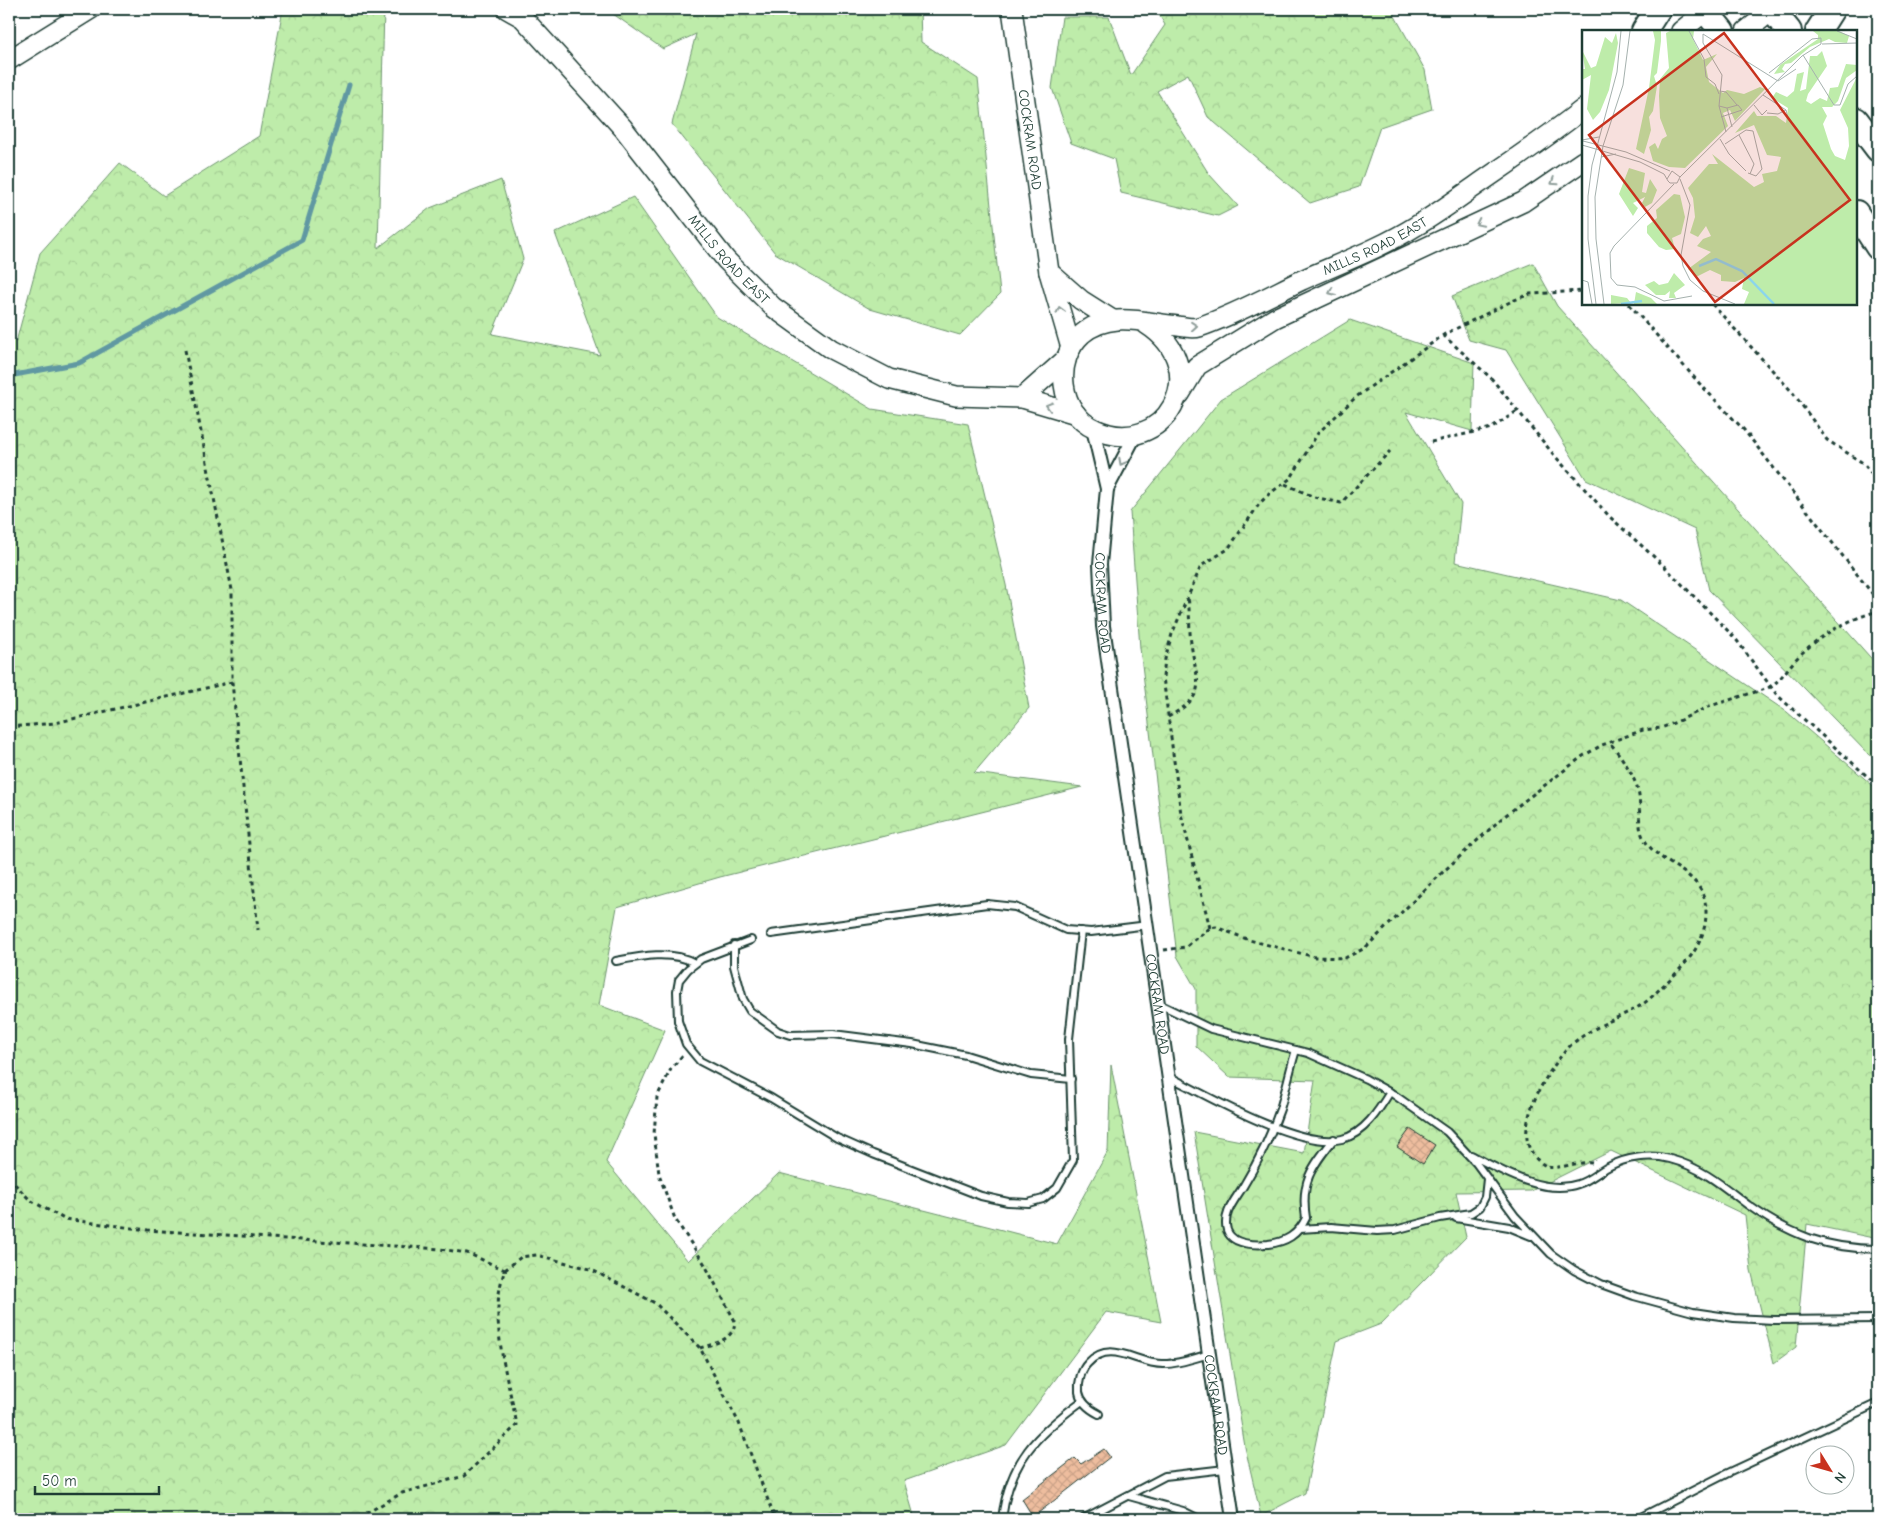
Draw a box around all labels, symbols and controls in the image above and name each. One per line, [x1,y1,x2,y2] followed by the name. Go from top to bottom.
[1582,30,1857,305] inset map
[1015,88,1046,191] street label: COCKRAM ROAD
[1550,176,1559,185] one-way arrow
[685,211,774,308] street label: MILLS ROAD EAST
[1320,213,1431,279] street label: MILLS ROAD EAST
[1475,217,1484,227] one-way arrow
[1328,286,1337,297] one-way arrow
[1055,305,1066,314] one-way arrow
[1190,321,1198,332] one-way arrow
[1046,402,1054,412] one-way arrow
[1118,457,1128,466] one-way arrow
[1091,552,1115,655] street label: COCKRAM ROAD
[1142,953,1174,1056] street label: COCKRAM ROAD
[1201,1353,1232,1456] street label: COCKRAM ROAD
[1804,1446,1854,1496] north arrow
[35,1463,159,1495] scale bar
[1830,1469,1850,1486] text: N
[42,1472,77,1490] text: 50 m

